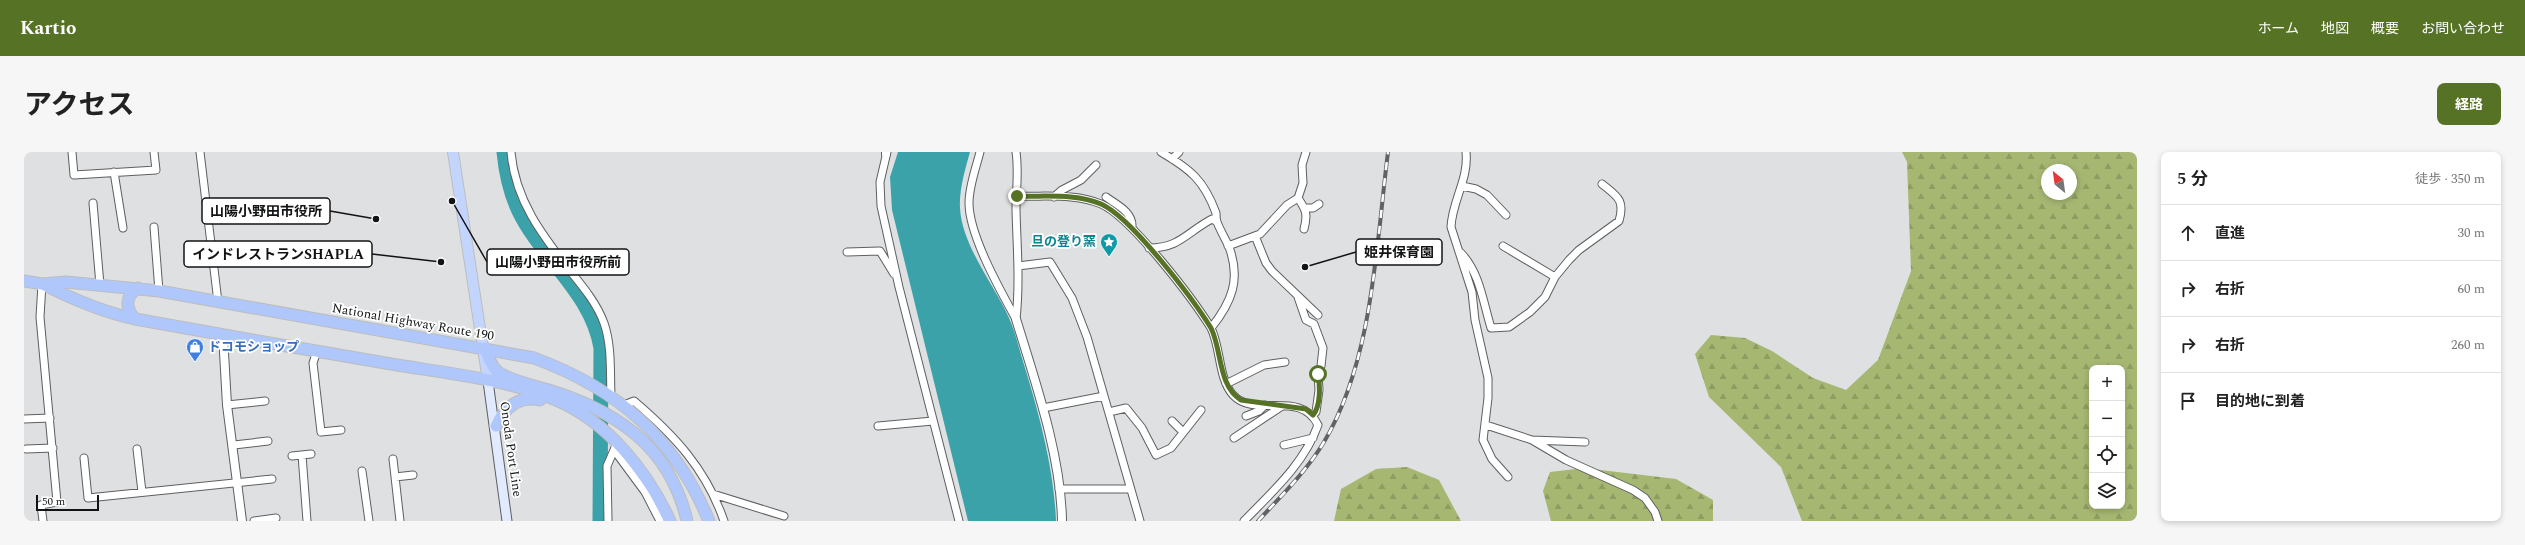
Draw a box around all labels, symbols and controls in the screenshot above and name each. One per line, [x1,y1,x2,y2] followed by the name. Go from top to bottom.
[20,14,76,43] text: Kartio
[2257,18,2299,39] text: ホーム
[2321,18,2349,39] text: 地図
[2371,18,2399,39] text: 概要
[2421,18,2505,39] text: お問い合わせ
[2437,83,2501,125] button: 経路
[24,84,135,127] text: アクセス
[2041,164,2077,200] north arrow
[2177,166,2208,192] text: 5 分
[2415,169,2485,189] text: 徒歩 · 350 m
[1008,187,1026,205] route end
[202,198,330,224] callout: 山陽小野田市役所
[210,201,322,222] text: 山陽小野田市役所
[2177,222,2199,244] icon: ahead
[2215,222,2245,245] text: 直進
[2458,223,2485,243] text: 30 m
[1031,232,1096,252] place label: 旦の登り窯
[1099,232,1119,257] place icon: 旦の登り窯
[1356,239,1442,265] callout: 姫井保育園
[184,241,372,267] callout: インドレストランSHAPLA
[1364,242,1434,263] text: 姫井保育園
[192,244,364,265] text: インドレストランSHAPLA
[487,249,629,275] callout: 山陽小野田市役所前
[495,252,621,273] text: 山陽小野田市役所前
[2177,278,2199,300] icon: right
[2215,278,2245,301] text: 右折
[2458,279,2485,299] text: 60 m
[330,298,496,346] street label: National Highway Route 190
[2177,334,2199,356] icon: right
[2215,334,2245,357] text: 右折
[2451,335,2485,355] text: 260 m
[185,337,205,362] shop icon: ドコモショップ
[208,337,299,357] place label: ドコモショップ
[1309,365,1327,383] route start
[2089,365,2125,509] map controls
[2089,365,2125,401] button: +
[2177,390,2199,412] icon: arrive
[2215,390,2305,413] text: 目的地に到着
[494,400,528,498] street label: Onoda Port Line
[2089,401,2125,437] button: −
[2089,437,2125,473] button: locate
[2089,473,2125,509] button: layers
[36,493,99,512] scale bar
[42,493,65,510] text: 50 m

